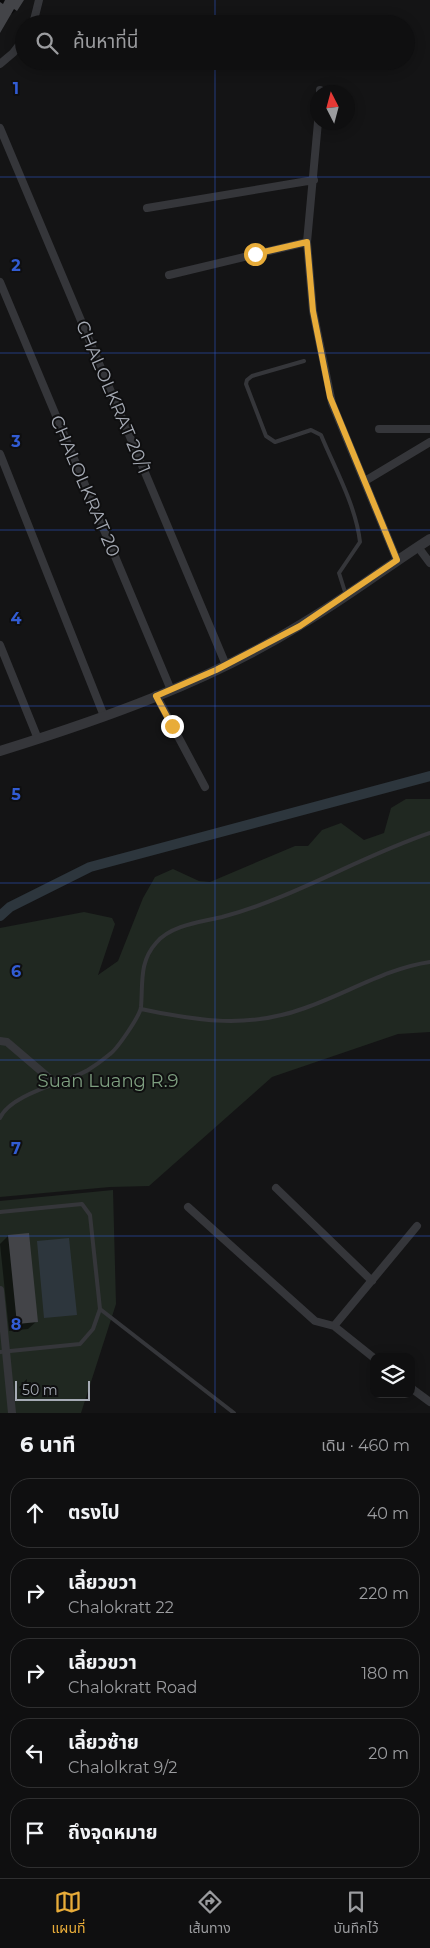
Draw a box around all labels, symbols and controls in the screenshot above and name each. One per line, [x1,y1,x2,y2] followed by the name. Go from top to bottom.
[15,15,415,70] search box
[33,29,61,57] icon: search
[73,30,138,53] text: ค้นหาที่นี่
[13,79,19,98] text: 1
[310,85,355,130] north arrow
[244,243,267,266] route start
[11,256,21,275] text: 2
[71,317,155,477] street label: CHALOLKRAT 20/1
[45,412,125,560] street label: CHALOLKRAT 20
[10,432,21,451] text: 3
[10,609,22,628] text: 4
[161,715,184,738] route end
[11,785,21,804] text: 5
[11,962,21,981] text: 6
[38,1070,178,1092] park label: Suan Luang R.9
[11,1139,21,1158] text: 7
[11,1315,21,1334] text: 8
[370,1353,415,1398] map controls
[370,1353,415,1398] button: layers
[15,1378,90,1401] scale bar
[22,1381,58,1399] text: 50 m
[20,1432,76,1457] text: 6 นาที
[321,1436,410,1455] text: เดิน · 460 m
[21,1499,49,1527] icon: ahead
[68,1501,120,1524] text: ตรงไป
[367,1504,409,1523] text: 40 m
[68,1571,137,1594] text: เลี้ยวขวา
[21,1579,49,1607] icon: right
[359,1584,409,1603] text: 220 m
[68,1598,174,1617] text: Chalokratt 22
[68,1651,137,1674] text: เลี้ยวขวา
[21,1659,49,1687] icon: right
[361,1664,409,1683] text: 180 m
[68,1678,197,1697] text: Chalokratt Road
[68,1731,139,1754] text: เลี้ยวซ้าย
[21,1739,49,1767] icon: left
[368,1744,409,1763] text: 20 m
[68,1758,177,1777] text: Chalolkrat 9/2
[21,1819,49,1847] icon: arrive
[68,1821,158,1844] text: ถึงจุดหมาย
[51,1888,86,1939] tab: แผนที่
[188,1888,231,1939] tab: เส้นทาง
[334,1888,379,1939] tab: บันทึกไว้

